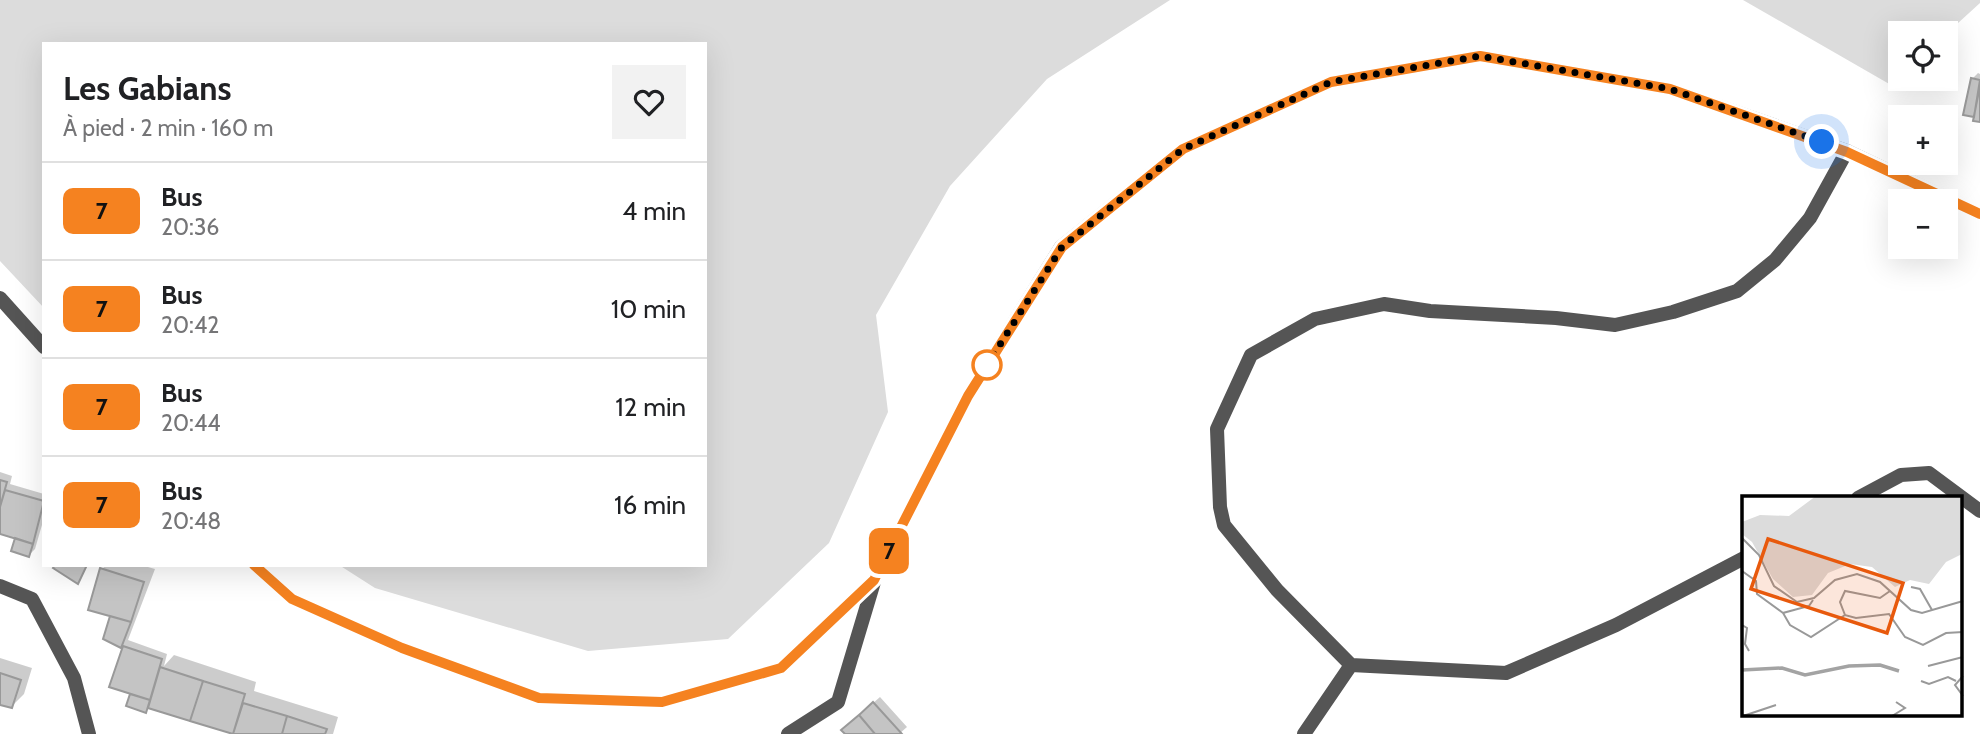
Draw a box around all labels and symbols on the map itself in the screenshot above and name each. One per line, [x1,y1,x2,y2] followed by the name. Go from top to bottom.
[1804,124,1839,159] your location
[972,350,1002,380] unlabelled marker
[1742,496,1962,716] inset map
[866,528,912,574] line badge: 7

